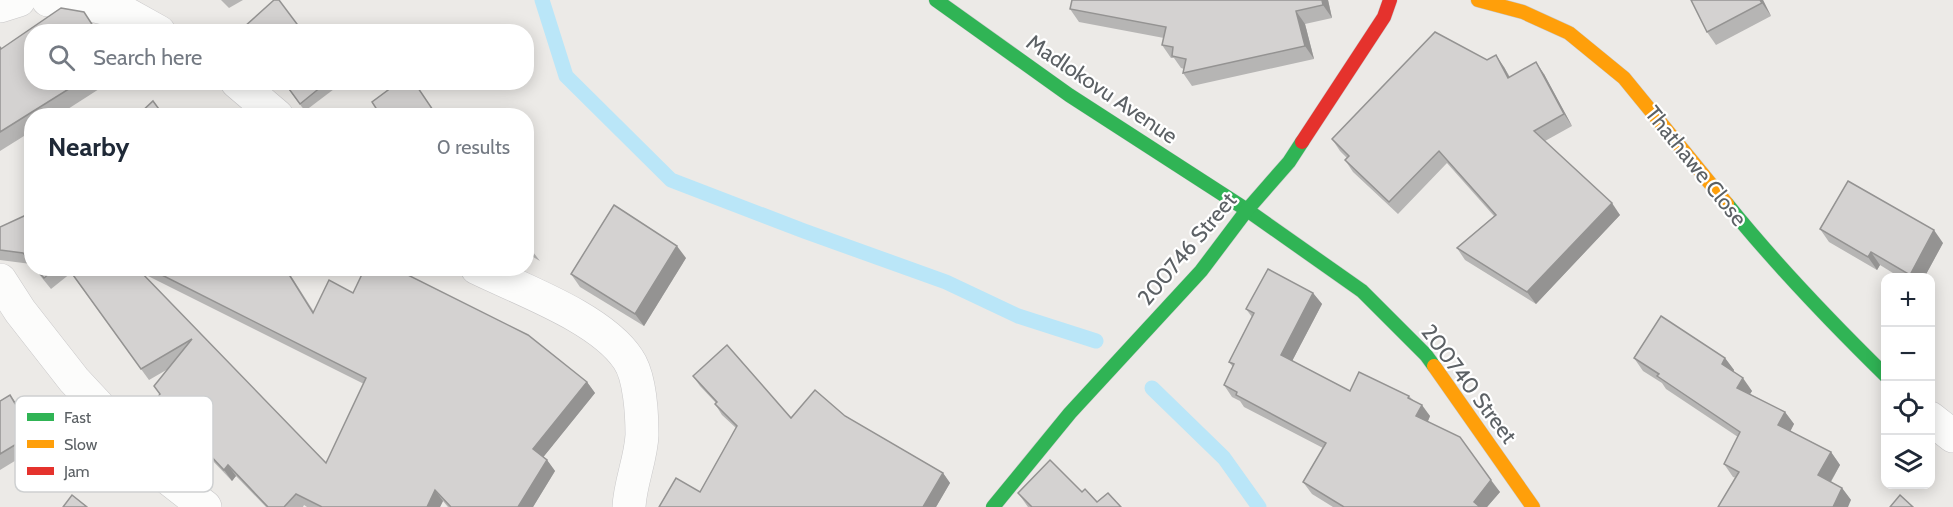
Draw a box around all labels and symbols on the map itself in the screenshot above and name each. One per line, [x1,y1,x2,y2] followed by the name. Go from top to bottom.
[1021,29,1183,149] street label: Madlokovu Avenue
[1639,101,1753,231] street label: Thathawe Close
[1132,187,1242,311] street label: 200746 Street
[1416,319,1523,449] street label: 200740 Street
[15,396,213,492] legend
[64,408,92,427] text: Fast
[64,435,98,454] text: Slow
[63,462,90,481] text: Jam

